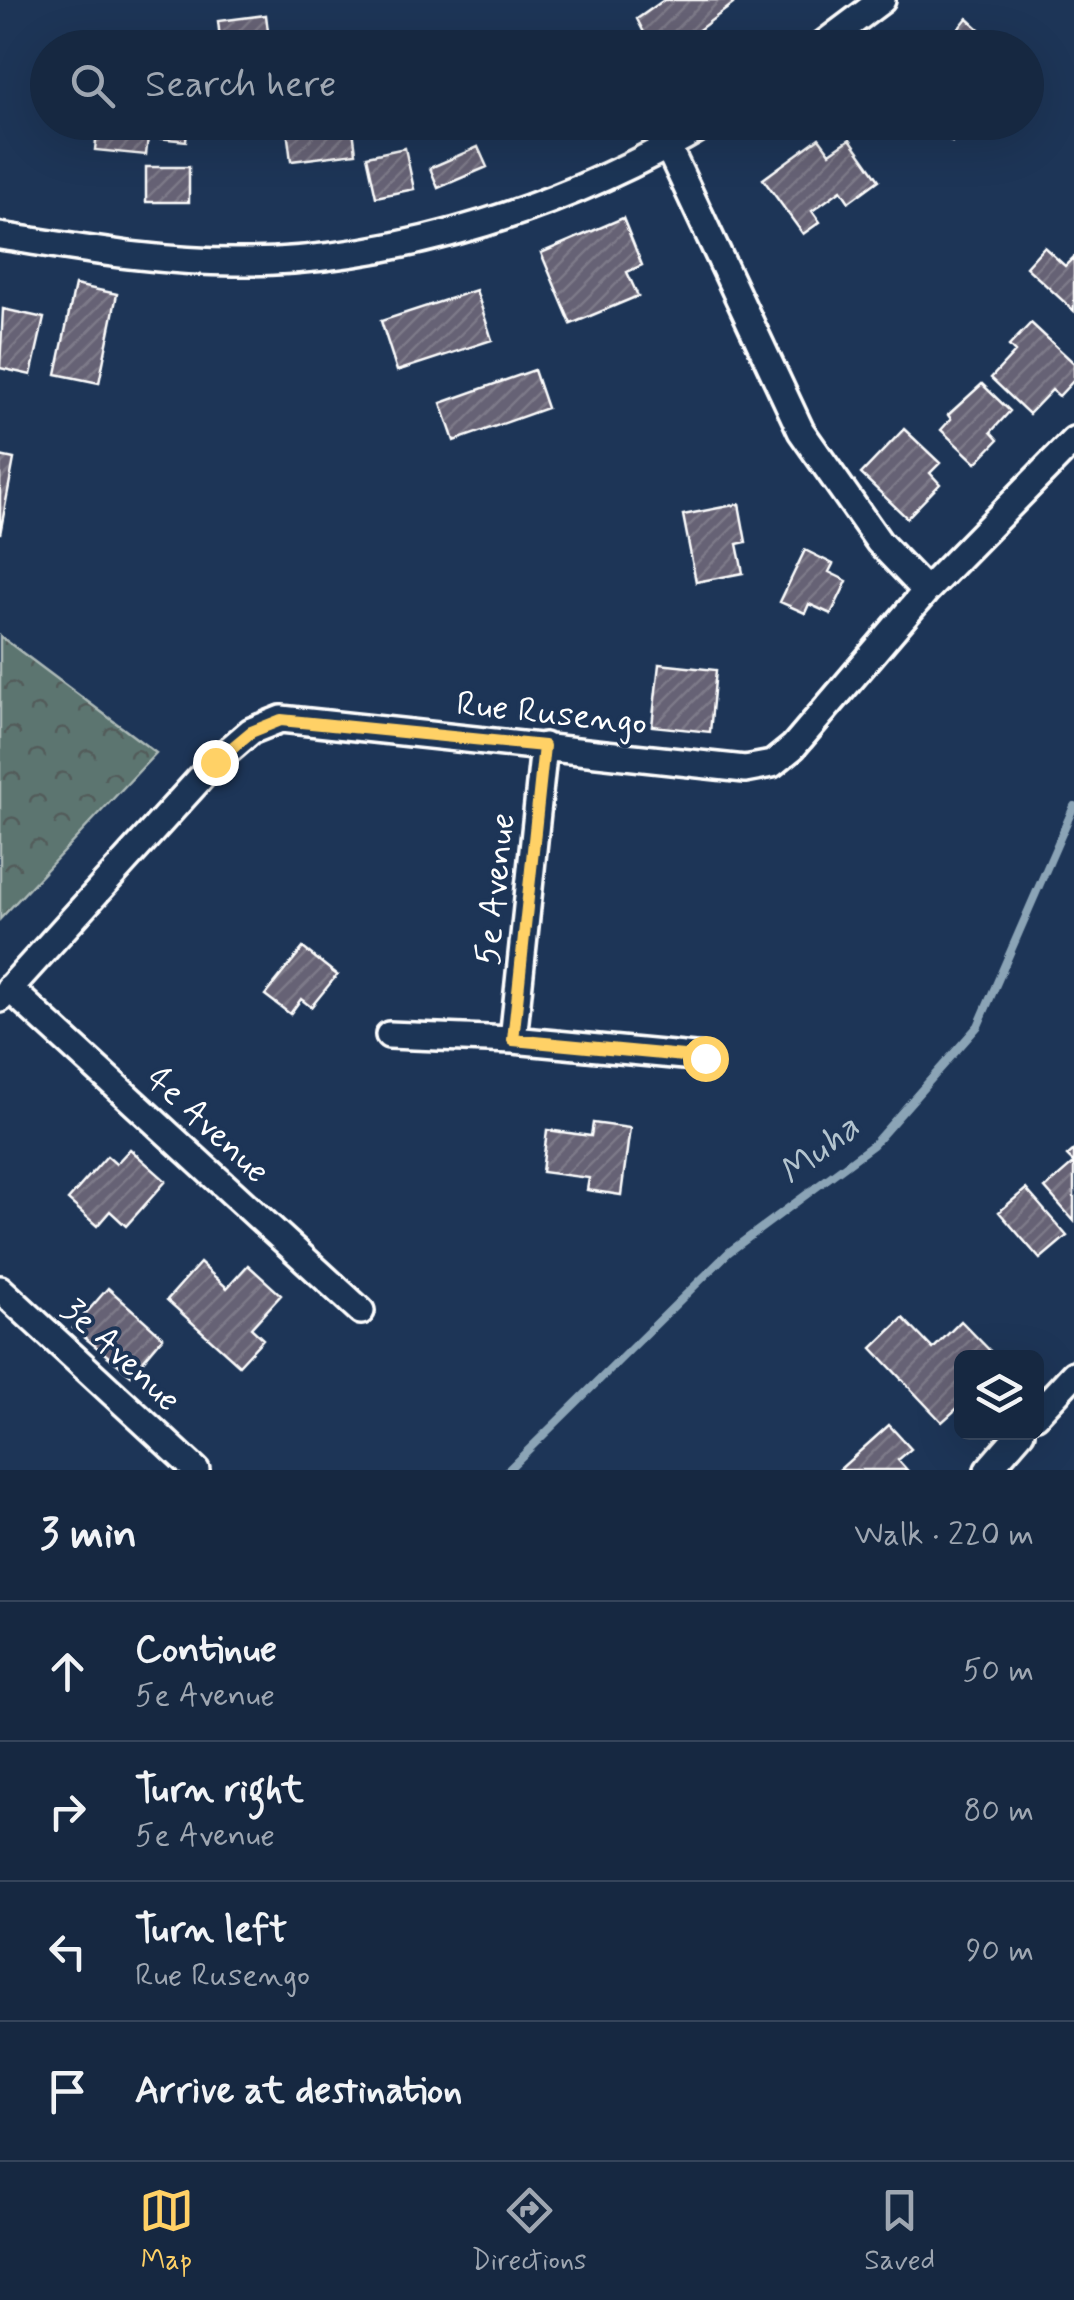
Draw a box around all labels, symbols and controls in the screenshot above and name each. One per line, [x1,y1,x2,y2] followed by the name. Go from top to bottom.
[30,30,1044,140] search box
[65,58,120,113] icon: search
[145,61,336,110] text: Search here
[454,681,649,747] street label: Rue Rusengo
[193,740,239,786] route end
[465,811,527,968] street label: 5e Avenue
[683,1036,729,1082] route start
[136,1057,279,1194] street label: 4e Avenue
[769,1104,870,1198] water label: Muha
[51,1288,190,1423] street label: 3e Avenue
[954,1350,1044,1440] map controls
[954,1350,1044,1440] button: layers
[40,1508,137,1563] text: 3 min
[854,1514,1034,1556] text: Walk · 220 m
[135,1626,277,1675] text: Continue
[40,1644,95,1699] icon: ahead
[962,1650,1034,1692] text: 50 m
[135,1675,275,1717] text: 5e Avenue
[135,1766,304,1815] text: Turn right
[40,1784,95,1839] icon: right
[964,1790,1034,1832] text: 80 m
[135,1815,275,1857] text: 5e Avenue
[135,1906,287,1955] text: Turn left
[40,1924,95,1979] icon: left
[966,1930,1034,1972] text: 90 m
[135,1955,310,1997] text: Rue Rusengo
[40,2064,95,2119] icon: arrive
[135,2067,462,2116] text: Arrive at destination
[139,2183,194,2280] tab: Map
[472,2183,587,2280] tab: Directions
[864,2183,935,2280] tab: Saved

